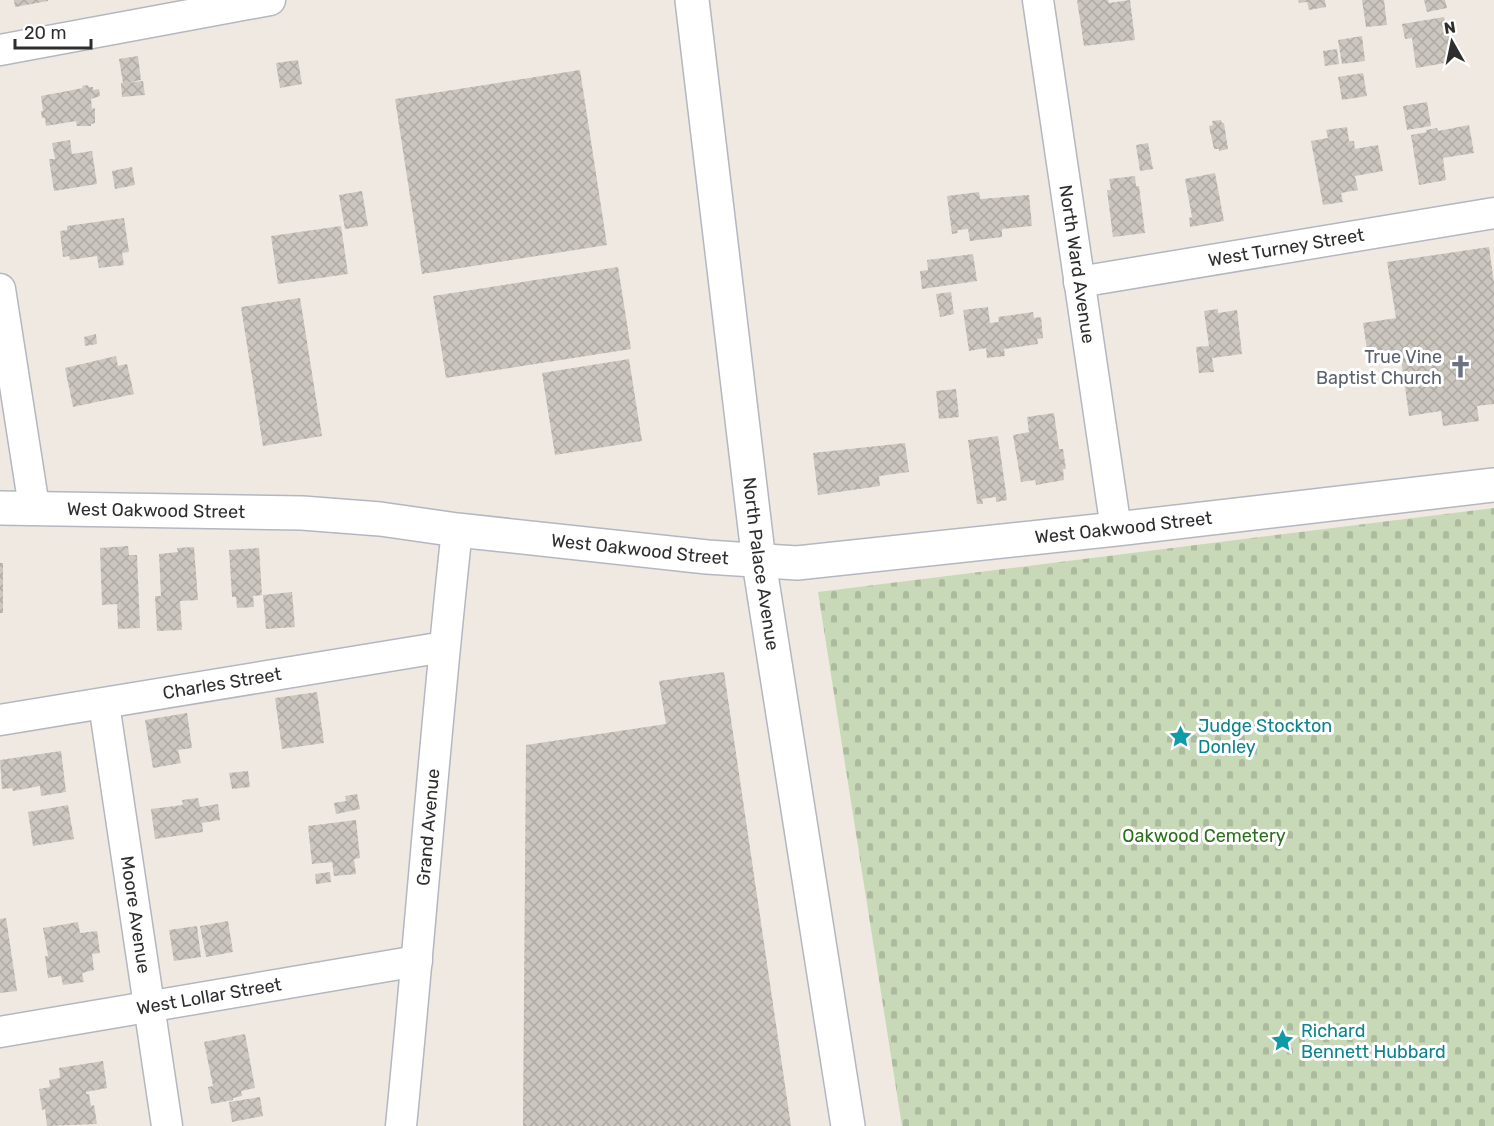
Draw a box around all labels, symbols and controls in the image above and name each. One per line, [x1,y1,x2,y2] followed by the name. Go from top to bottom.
[15,12,92,50] scale bar
[1422,12,1482,72] north arrow
[1443,17,1457,38] text: N
[24,22,66,44] text: 20 m
[1054,183,1100,345] street label: North Ward Avenue
[1207,224,1366,271] street label: West Turney Street
[1316,346,1442,389] place label: True Vine Baptist Church
[1447,354,1473,380] church icon: True Vine Baptist Church
[738,476,784,652] street label: North Palace Avenue
[67,498,245,523] street label: West Oakwood Street
[1034,507,1213,549] street label: West Oakwood Street
[550,529,729,569] street label: West Oakwood Street
[161,663,283,704] street label: Charles Street
[1198,715,1332,758] place label: Judge Stockton Donley
[1167,723,1193,749] place icon: Judge Stockton Donley
[412,768,444,887] street label: Grand Avenue
[1122,825,1286,847] park label: Oakwood Cemetery
[116,854,155,975] street label: Moore Avenue
[135,973,283,1020] street label: West Lollar Street
[1301,1020,1446,1063] place label: Richard Bennett Hubbard
[1270,1028,1296,1054] place icon: Richard Bennett Hubbard

